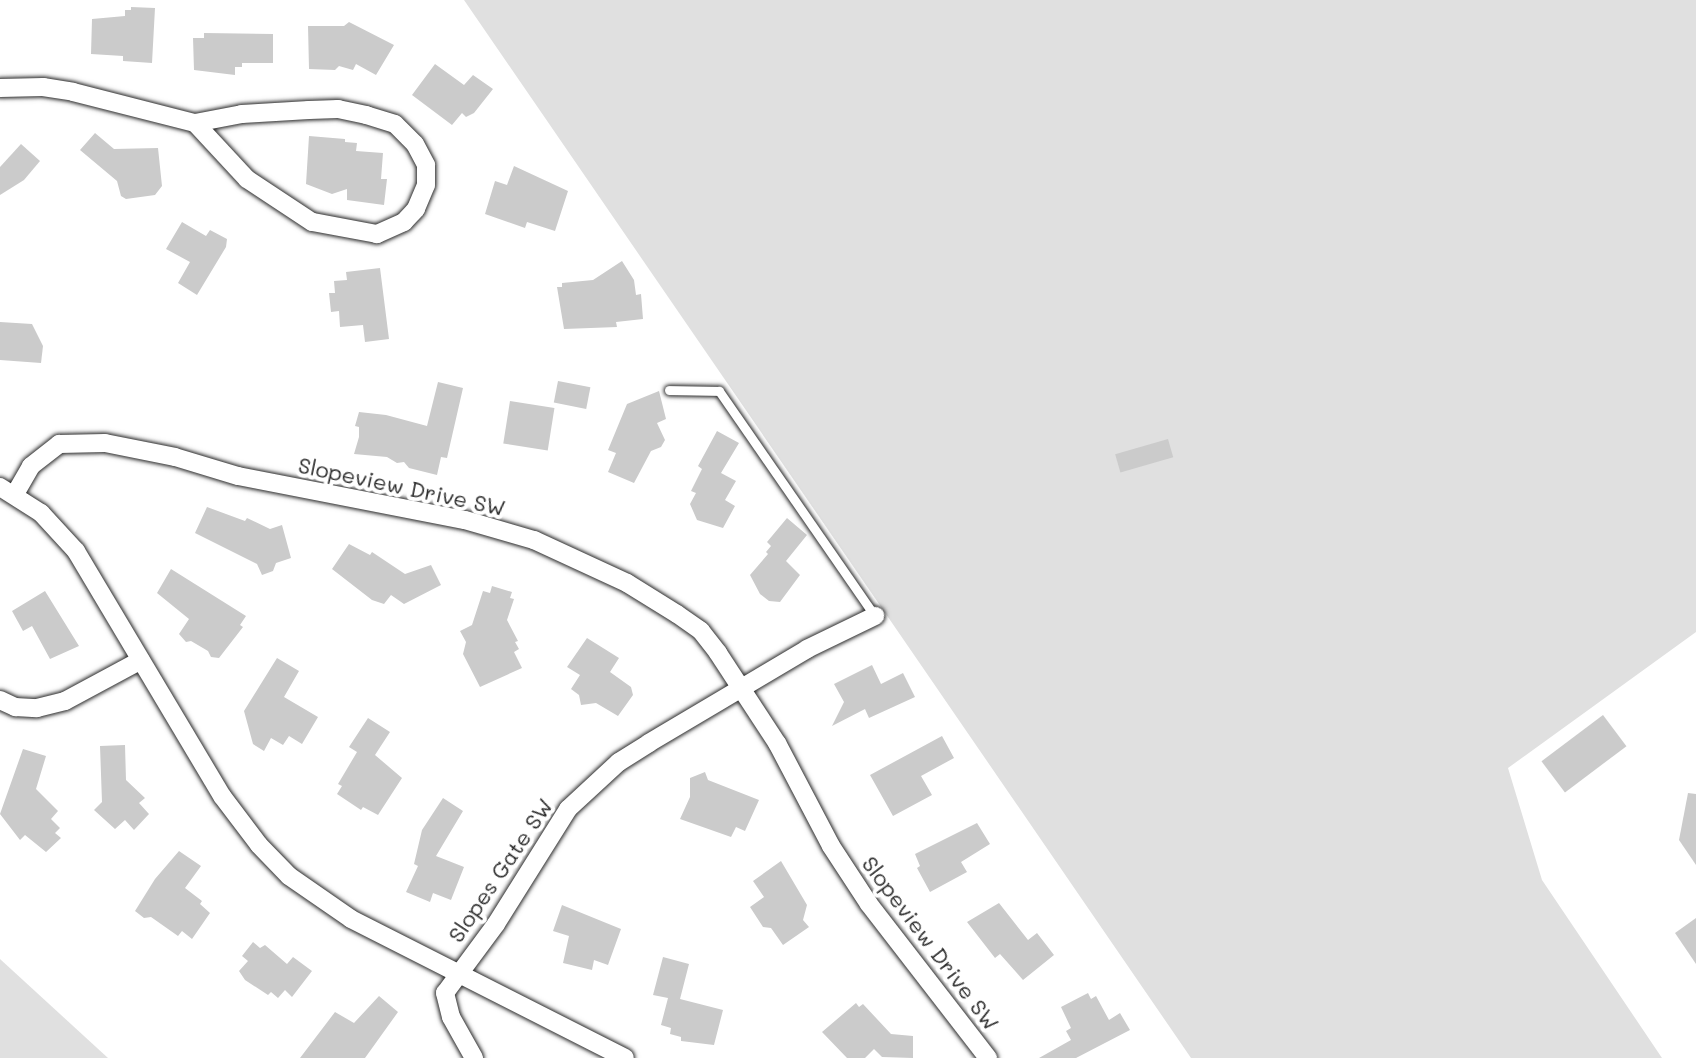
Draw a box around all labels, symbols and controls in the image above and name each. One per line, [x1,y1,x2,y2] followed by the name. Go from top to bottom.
[296,451,508,521] street label: Slopeview Drive SW
[442,793,558,947] street label: Slopes Gate SW
[857,851,1005,1035] street label: Slopeview Drive SW

